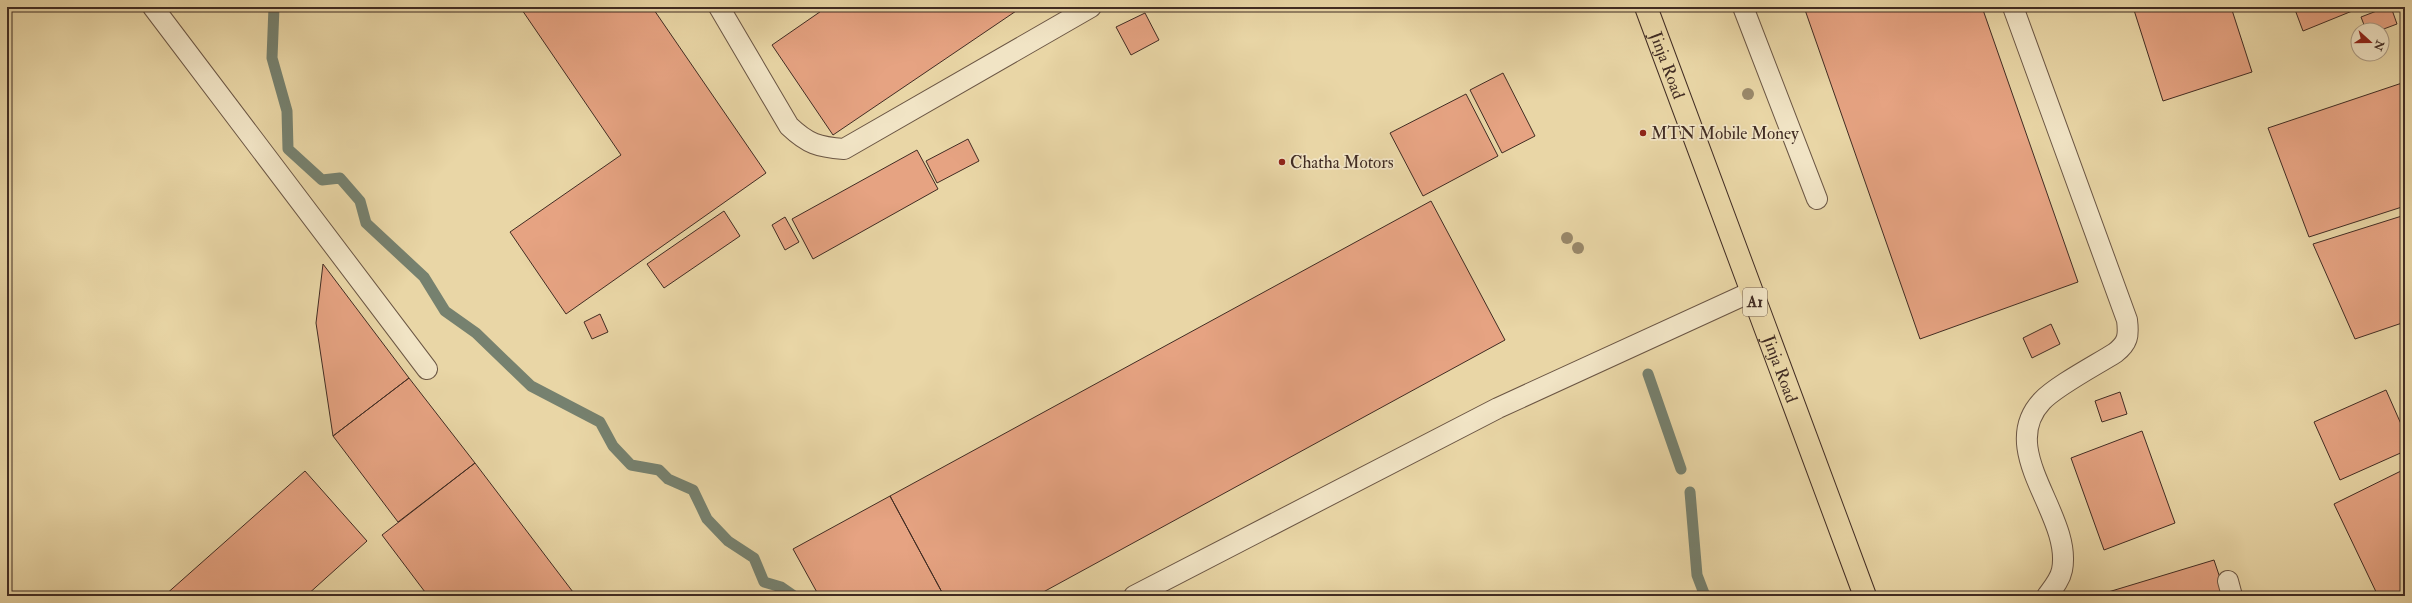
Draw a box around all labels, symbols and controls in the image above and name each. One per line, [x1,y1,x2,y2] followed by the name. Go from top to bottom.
[2350,22,2390,62] north arrow
[1644,28,1690,102] street label: Jinja Road
[2371,38,2387,53] text: N
[1651,123,1799,145] place label: MTN Mobile Money
[1638,128,1648,138] marker: MTN Mobile Money
[1290,152,1394,173] place label: Chatha Motors
[1277,157,1287,167] marker: Chatha Motors
[1743,288,1767,316] road number: A1
[1757,331,1803,406] street label: Jinja Road

